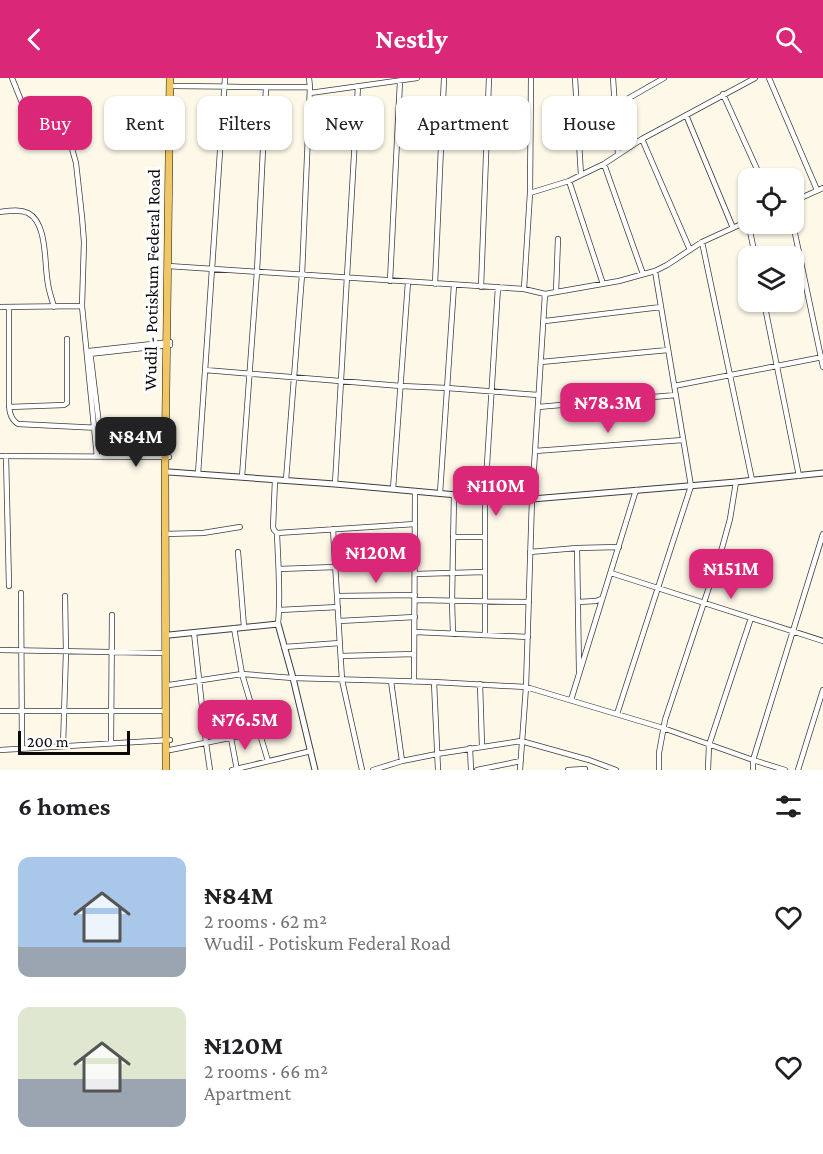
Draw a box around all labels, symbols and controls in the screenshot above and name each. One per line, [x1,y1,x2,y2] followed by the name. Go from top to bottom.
[18,23,51,56] icon: back
[772,23,805,56] icon: search
[375,24,448,54] text: Nestly
[18,96,92,150] chip: Buy
[104,96,185,150] chip: Rent
[197,96,292,150] chip: Filters
[304,96,384,150] chip: New
[396,96,530,150] chip: Apartment
[542,96,637,150] chip: House
[140,168,164,391] street label: Wudil - Potiskum Federal Road
[738,168,804,312] map controls
[738,168,804,234] button: locate
[738,246,804,312] button: layers
[559,383,657,434] pin: ₦78.3M
[574,391,642,413] text: ₦78.3M
[100,417,172,468] pin: ₦84M
[109,425,163,447] text: ₦84M
[454,466,538,517] pin: ₦110M
[467,474,525,496] text: ₦110M
[334,533,418,584] pin: ₦120M
[346,541,406,563] text: ₦120M
[689,549,773,600] pin: ₦151M
[703,557,759,579] text: ₦151M
[196,700,294,751] pin: ₦76.5M
[212,708,278,730] text: ₦76.5M
[18,728,130,756] scale bar
[27,733,69,750] text: 200 m
[772,790,805,823] icon: filters
[18,792,110,821] text: 6 homes
[66,881,138,953] icon: home
[204,881,274,910] text: ₦84M
[772,901,805,934] icon: heart
[204,910,327,932] text: 2 rooms · 62 m²
[204,932,451,954] text: Wudil - Potiskum Federal Road
[66,1031,138,1103] icon: home
[204,1031,283,1060] text: ₦120M
[772,1051,805,1084] icon: heart
[204,1060,328,1082] text: 2 rooms · 66 m²
[204,1082,291,1104] text: Apartment

